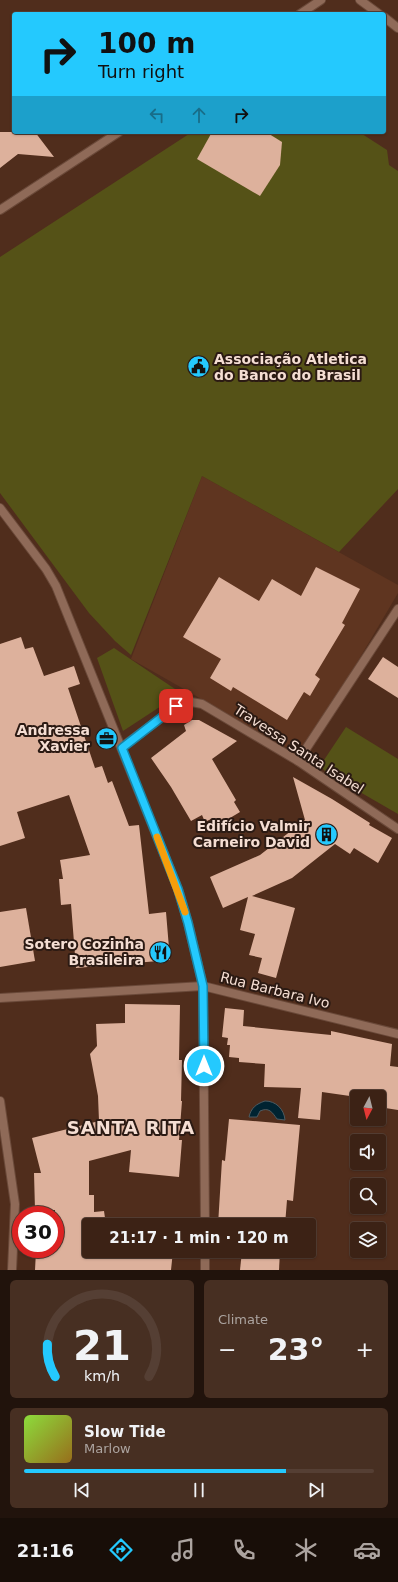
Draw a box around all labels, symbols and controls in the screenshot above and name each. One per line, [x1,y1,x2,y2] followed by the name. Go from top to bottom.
[98,27,195,60] text: 100 m
[32,28,84,80] icon: right
[98,61,184,82] text: Turn right
[146,104,168,126] icon: left
[188,104,210,126] icon: ahead
[230,104,252,126] icon: right
[214,351,367,383] place label: Associação Atletica do Banco do Brasil
[186,354,212,380] public building icon: Associação Atletica do Banco do Brasil
[159,689,193,723] pin
[165,695,187,717] icon: arrive
[230,700,367,797] street label: Travessa Santa Isabel
[17,722,90,754] place label: Andressa Xavier
[93,725,119,751] office icon: Andressa Xavier
[193,818,310,850] place label: Edifício Valmir Carneiro David
[313,821,339,847] building icon: Edifício Valmir Carneiro David
[24,936,144,968] place label: Sotero Cozinha Brasileira
[147,939,173,965] restaurant icon: Sotero Cozinha Brasileira
[219,969,331,1011] street label: Rua Barbara Ivo
[183,1045,225,1087] position arrow
[350,1090,386,1126] north arrow
[350,1090,386,1258] map controls
[67,1117,195,1138] district label: SANTA RITA
[350,1134,386,1170] button: sound
[350,1178,386,1214] button: search
[12,1206,64,1258] speed limit sign: 30
[350,1222,386,1258] button: layers
[109,1229,289,1247] text: 21:17 · 1 min · 120 m
[218,1312,268,1327] text: Climate
[73,1321,131,1370] text: 21
[268,1332,324,1367] text: 23°
[218,1337,236,1362] text: −
[356,1337,374,1362] text: +
[84,1368,120,1384] text: km/h
[84,1423,166,1441] text: Slow Tide
[84,1441,131,1456] text: Marlow
[71,1479,93,1501] icon: previous
[188,1479,210,1501] icon: pause
[305,1479,327,1501] icon: next
[107,1536,135,1564] icon: directions
[169,1536,197,1564] icon: music
[230,1536,258,1564] icon: phone
[292,1536,320,1564] icon: climate
[353,1536,381,1564] icon: car
[17,1540,74,1561] text: 21:16

